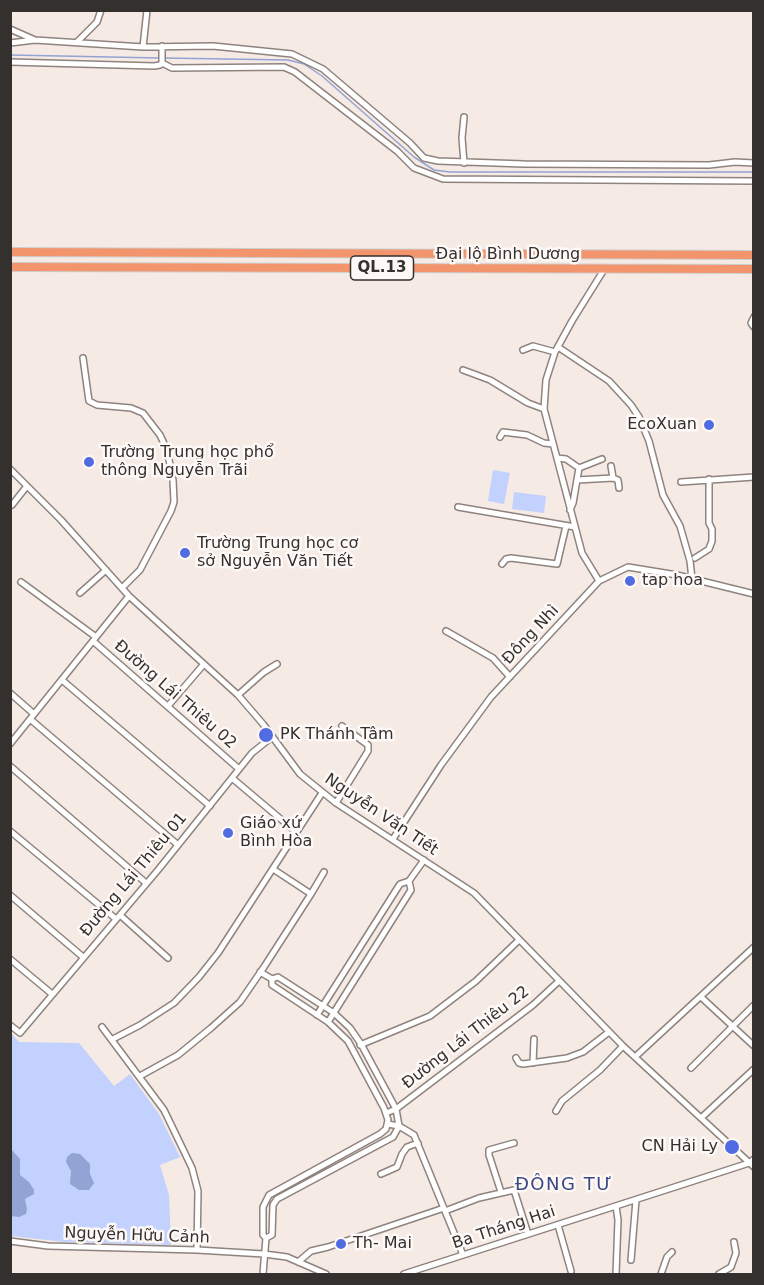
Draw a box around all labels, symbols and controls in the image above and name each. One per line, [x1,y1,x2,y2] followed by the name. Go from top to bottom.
[436,245,580,265] street label: Đại lộ Bình Dương
[350,256,413,280] road number: QL.13
[627,415,697,435] place label: EcoXuan
[702,418,716,432] marker: EcoXuan
[101,443,274,481] place label: Trường Trung học phổ thông Nguyễn Trãi
[82,455,96,469] marker: Trường Trung học phổ thông Nguyễn Trãi
[197,534,358,572] place label: Trường Trung học cơ sở Nguyễn Văn Tiết
[178,546,192,560] marker: Trường Trung học cơ sở Nguyễn Văn Tiết
[642,571,703,591] place label: tap hoa
[623,574,637,588] marker: tap hoa
[499,601,563,669] street label: Đông Nhì
[110,637,240,753] street label: Đường Lái Thiêu 02
[280,725,394,745] place label: PK Thánh Tâm
[257,726,275,744] marker: PK Thánh Tâm
[321,770,441,860] street label: Nguyễn Văn Tiết
[77,809,191,941] street label: Đường Lái Thiêu 01
[240,814,312,852] place label: Giáo xứ Bình Hòa
[221,826,235,840] marker: Giáo xứ Bình Hòa
[399,982,533,1094] street label: Đường Lái Thiêu 22
[641,1137,718,1157] place label: CN Hải Ly
[723,1138,741,1156] marker: CN Hải Ly
[515,1174,613,1196] district label: ĐÔNG TƯ
[450,1202,558,1254] street label: Ba Tháng Hai
[64,1224,210,1248] street label: Nguyễn Hữu Cảnh
[353,1234,412,1254] place label: Th- Mai
[334,1237,348,1251] marker: Th- Mai

